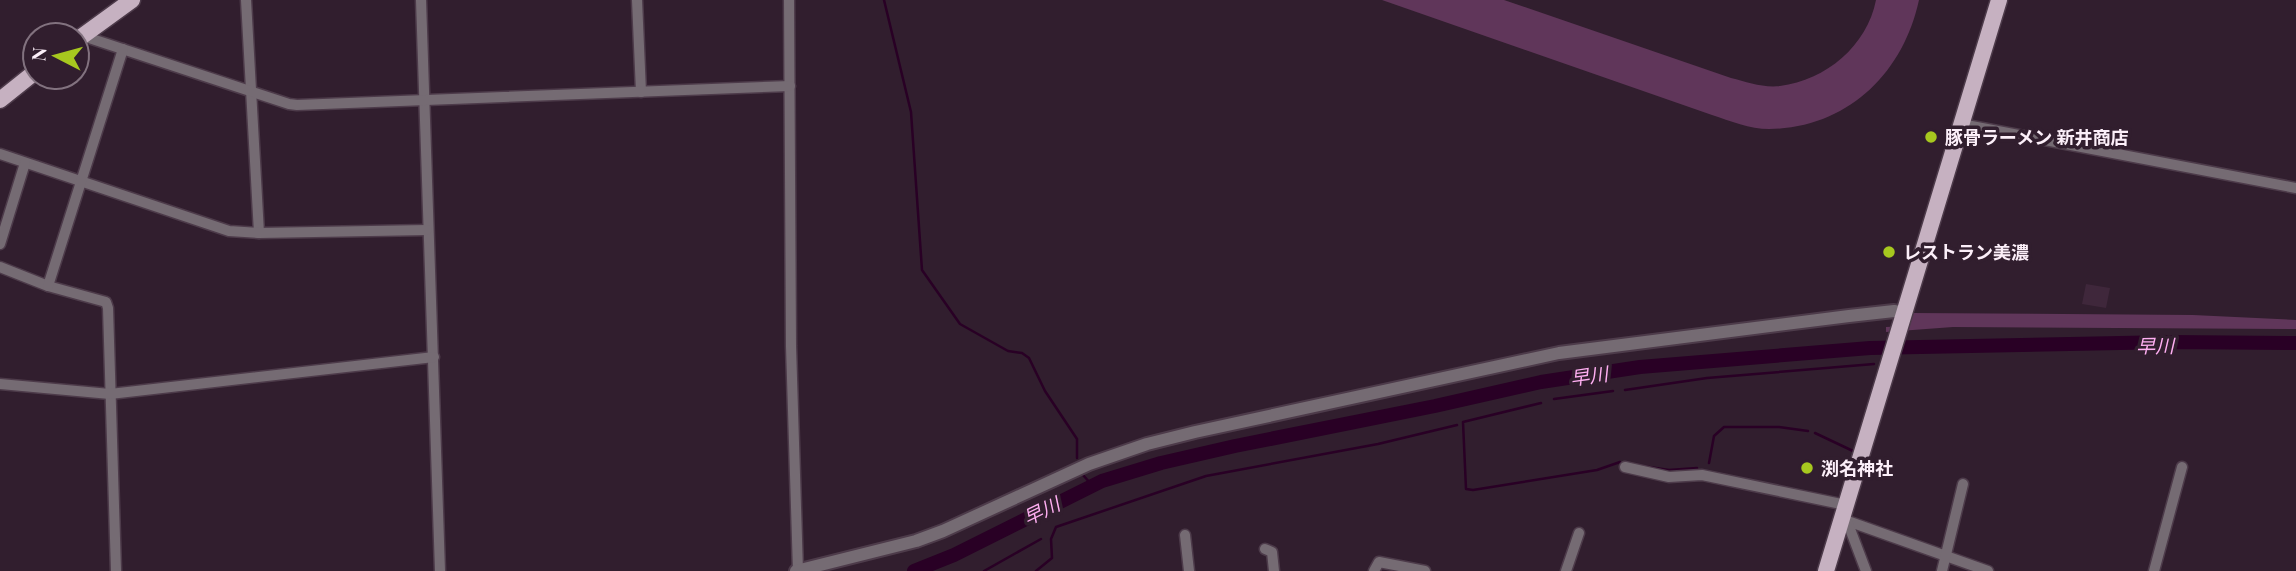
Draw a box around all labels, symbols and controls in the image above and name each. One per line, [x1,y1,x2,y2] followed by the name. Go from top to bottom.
[21,21,91,91] north arrow
[24,46,52,62] text: N
[1945,125,2128,149] place label: 豚骨ラーメン 新井商店
[1923,129,1939,145] marker: 豚骨ラーメン 新井商店
[1903,240,2029,264] place label: レストラン美濃
[1881,244,1897,260] marker: レストラン美濃
[2136,332,2176,358] water label: 早川
[1568,359,1612,391] water label: 早川
[1821,456,1893,480] place label: 渕名神社
[1799,460,1815,476] marker: 渕名神社
[1018,489,1066,530] water label: 早川

